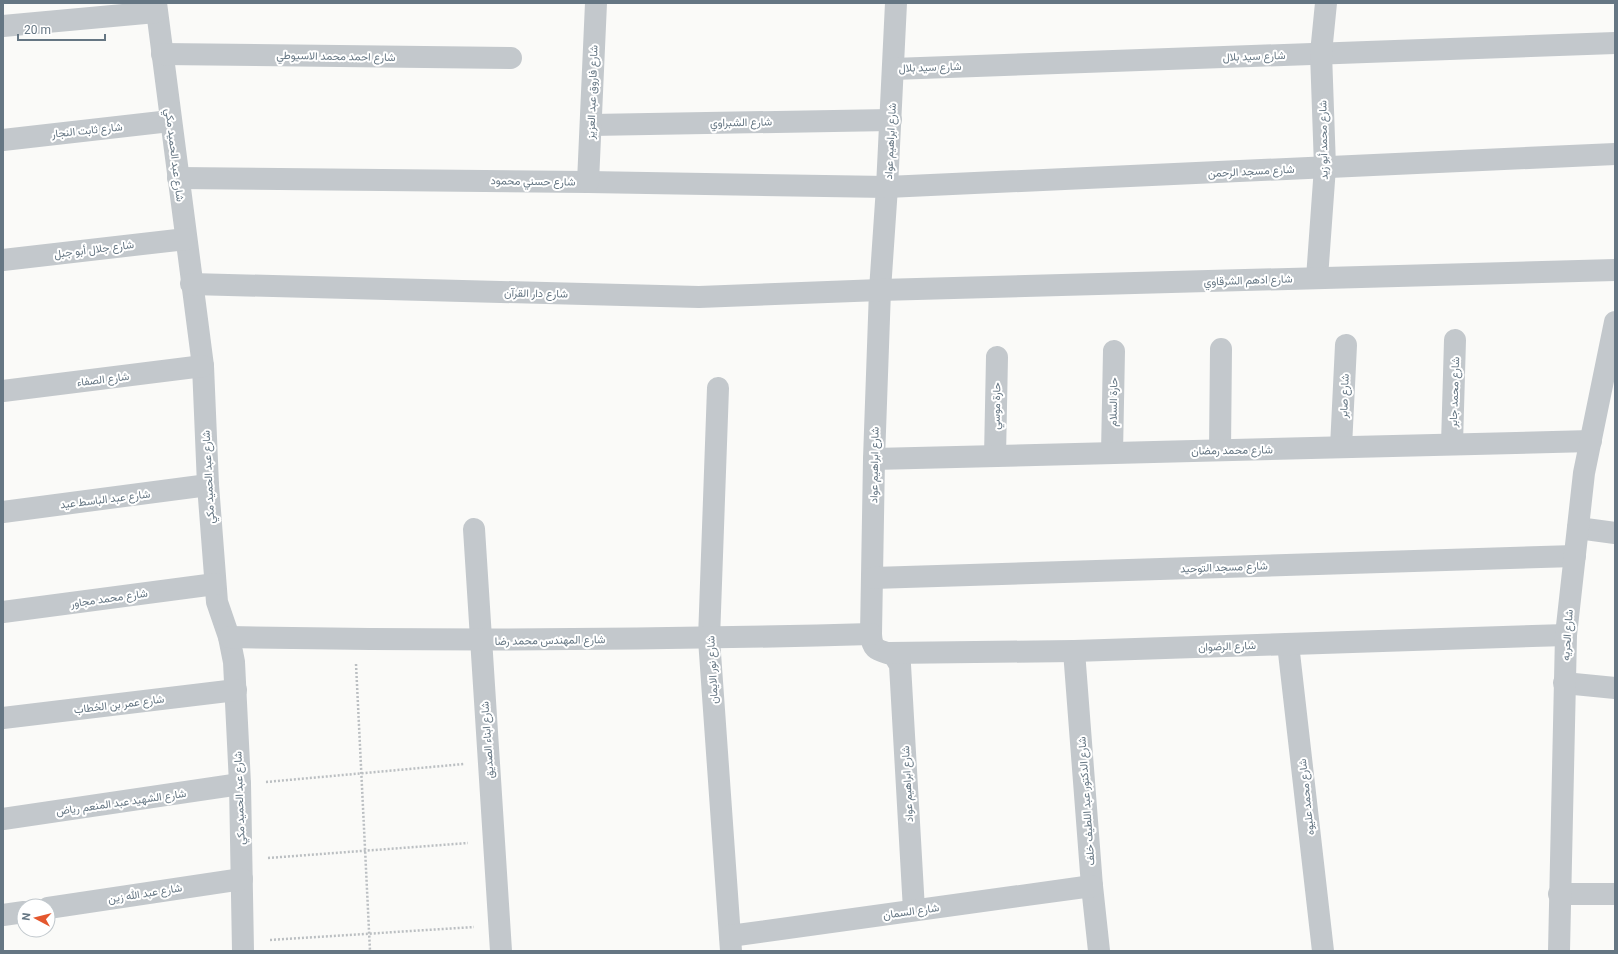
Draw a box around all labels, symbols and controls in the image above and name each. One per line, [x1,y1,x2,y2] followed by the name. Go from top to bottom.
[18,16,105,42] scale bar
[24,23,51,37] text: 20 m
[584,44,602,140] street label: شارع فاروق عبد العزيز
[276,49,396,67] street label: شارع احمد محمد الاسيوطي
[1222,49,1286,65] street label: شارع سيد بلال
[898,60,962,76] street label: شارع سيد بلال
[1316,100,1332,180] street label: شارع محمد أبو زيد
[882,102,900,180] street label: شارع ابراهيم عواد
[159,108,187,203] street label: شارع عبد الحميد مكي
[710,115,773,133] street label: شارع الشبراوي
[50,120,124,142] street label: شارع ثابت النجار
[1207,163,1295,181] street label: شارع مسجد الرحمن
[490,174,576,192] street label: شارع حسني محمود
[53,238,135,262] street label: شارع جلال أبو جبل
[1203,272,1293,292] street label: شارع ادهم الشرقاوي
[504,286,568,302] street label: شارع دار القرآن
[1447,356,1463,429] street label: شارع محمد جابر
[76,370,131,390] street label: شارع الصفاء
[1337,373,1353,419] street label: شارع صابر
[1107,377,1121,427] street label: حارة السلام
[990,382,1006,430] street label: حارة موسي
[867,426,883,503] street label: شارع ابراهيم عواد
[200,429,220,524] street label: شارع عبد الحميد مكي
[1191,443,1273,459] street label: شارع محمد رمضان
[59,487,151,512] street label: شارع عبد الباسط عيد
[1180,559,1268,577] street label: شارع مسجد التوحيد
[69,587,149,611] street label: شارع محمد مجاور
[1559,609,1577,661] street label: شارع الحريه
[494,633,606,649] street label: شارع المهندس محمد رضا
[704,635,722,704] street label: شارع نور الايمان
[1198,639,1257,655] street label: شارع الرضوان
[73,692,165,717] street label: شارع عمر بن الخطاب
[478,701,498,779] street label: شارع ابناء الصديق
[1075,736,1098,866] street label: شارع الدكتور عبد اللطيف خلف
[899,745,917,823] street label: شارع ابراهيم عواد
[231,751,251,845] street label: شارع عبد الحميد مكي
[1296,758,1318,836] street label: شارع محمد عليوه
[55,787,188,819] street label: شارع الشهيد عبد المنعم رياض
[107,881,184,907] street label: شارع عبد الله زين
[16,898,56,938] north arrow
[882,901,940,923] street label: شارع السمان
[20,912,34,921] text: N

